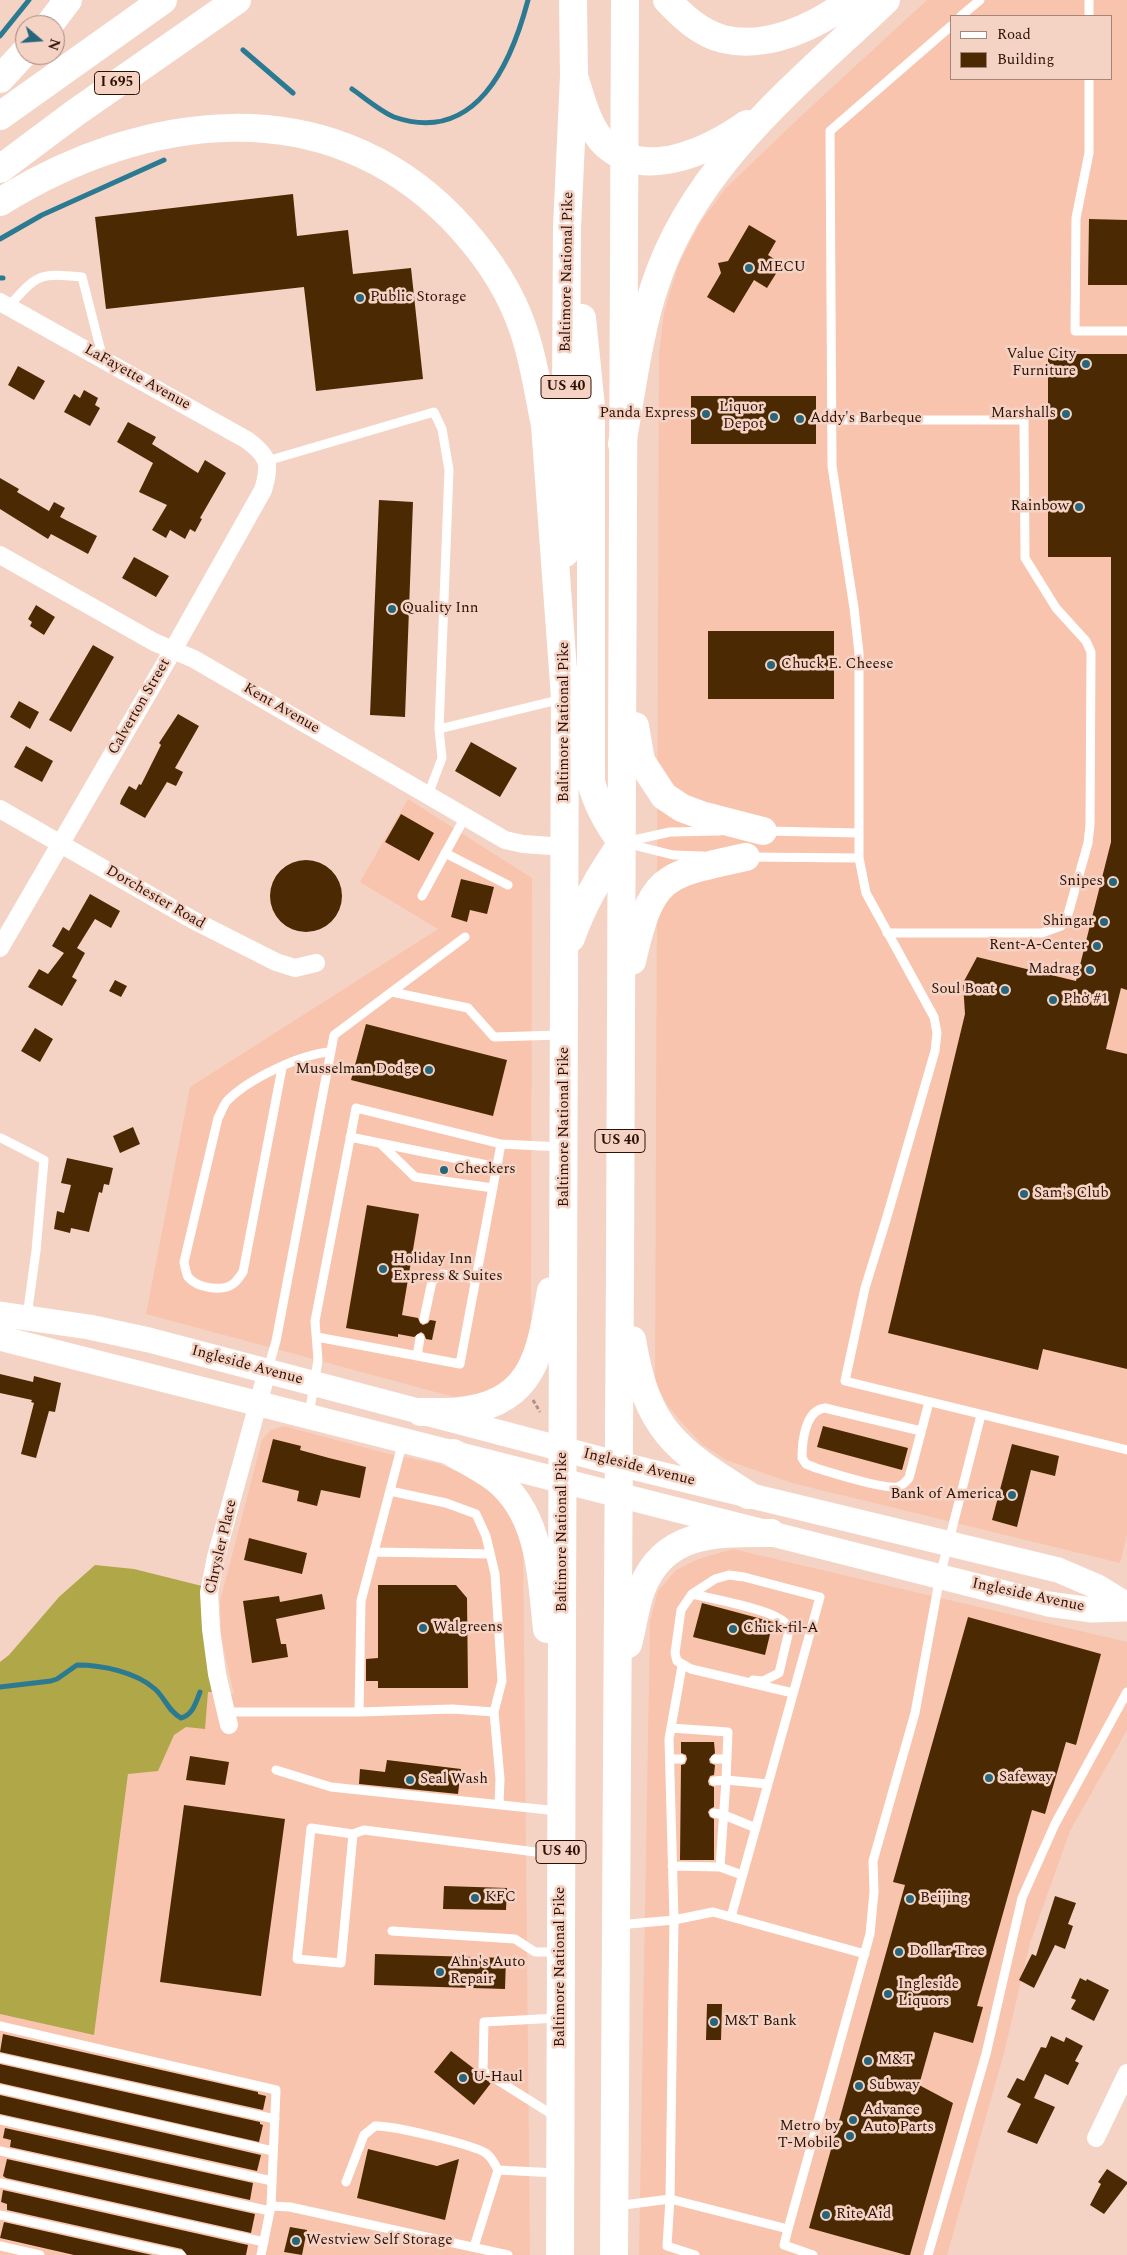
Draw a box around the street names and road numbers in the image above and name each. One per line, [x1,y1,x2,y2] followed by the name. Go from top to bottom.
[94,72,140,95] road number: I 695
[558,192,578,352] street label: Baltimore National Pike
[81,341,193,415] street label: LaFayette Avenue
[541,376,591,398] road number: US 40
[556,642,574,802] street label: Baltimore National Pike
[105,656,175,758] street label: Calverton Street
[240,680,322,738] street label: Kent Avenue
[102,862,208,934] street label: Dorchester Road
[556,1047,574,1207] street label: Baltimore National Pike
[595,1130,645,1152] road number: US 40
[189,1343,305,1389] street label: Ingleside Avenue
[581,1445,697,1491] street label: Ingleside Avenue
[554,1452,572,1612] street label: Baltimore National Pike
[202,1498,242,1596] street label: Chrysler Place
[970,1575,1086,1617] street label: Ingleside Avenue
[536,1840,586,1864] road number: US 40
[552,1887,570,2047] street label: Baltimore National Pike

